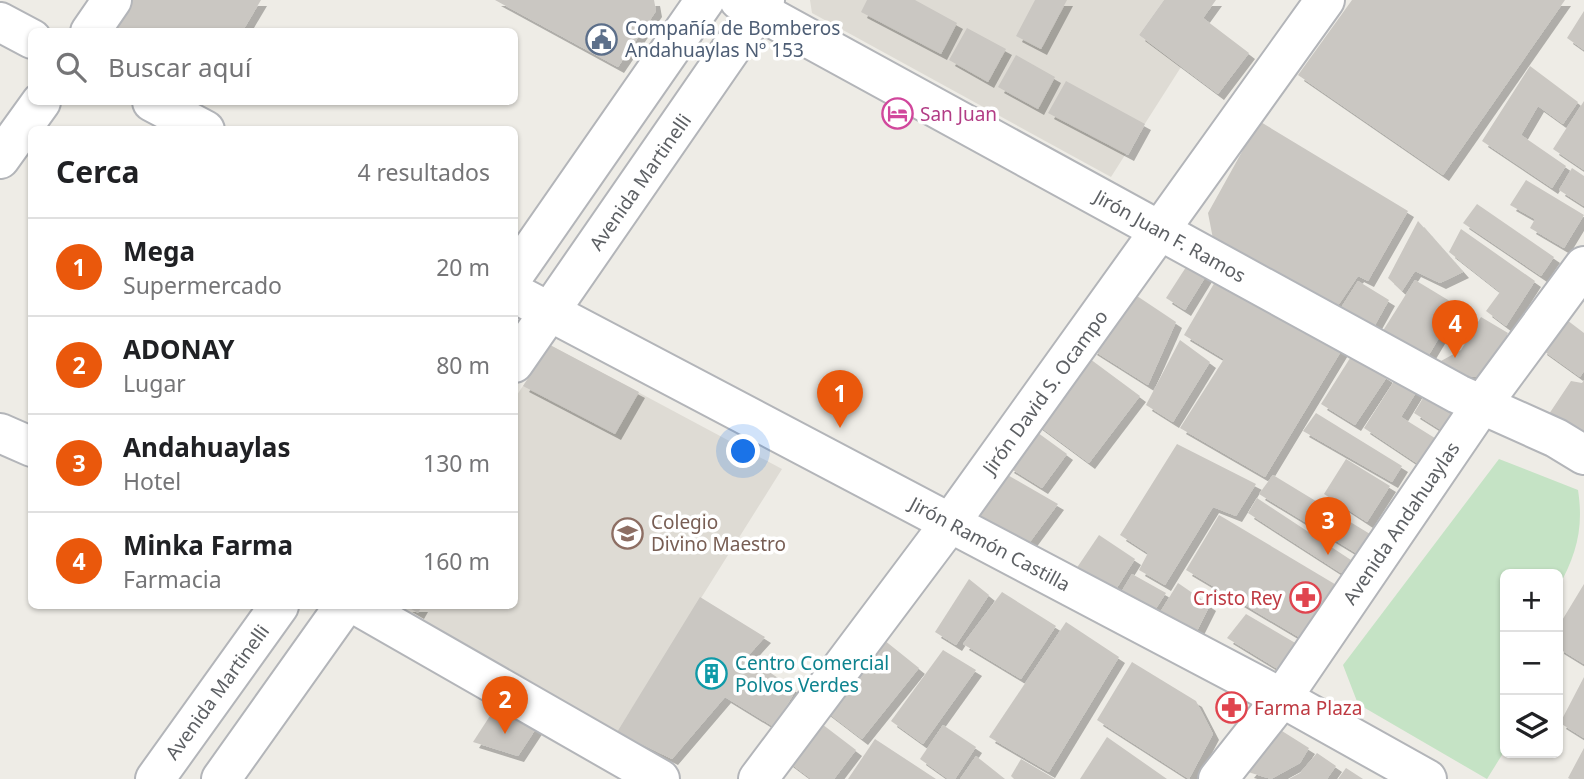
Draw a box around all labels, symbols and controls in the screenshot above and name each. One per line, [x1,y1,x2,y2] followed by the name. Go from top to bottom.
[625,15,840,63] place label: Compañía de Bomberos Andahuaylas Nº 153
[585,22,619,56] public building icon: Compañía de Bomberos Andahuaylas Nº 153
[28,28,518,105] search box
[52,48,90,86] icon: search
[108,49,251,85] text: Buscar aquí
[880,97,914,131] hotel icon: San Juan
[920,101,997,127] place label: San Juan
[583,109,697,255] street label: Avenida Martinelli
[56,151,139,192] text: Cerca
[357,156,490,188] text: 4 resultados
[1088,183,1250,288] street label: Jirón Juan F. Ramos
[123,233,195,269] text: Mega
[72,251,86,283] text: 1
[436,251,490,283] text: 20 m
[123,269,282,301] text: Supermercado
[1432,300,1478,358] pin: 4
[975,304,1114,481] street label: Jirón David S. Ocampo
[123,331,234,367] text: ADONAY
[72,349,86,381] text: 2
[436,349,490,381] text: 80 m
[123,367,186,399] text: Lugar
[817,370,863,428] pin: 1
[123,429,291,465] text: Andahuaylas
[726,434,760,468] your location
[1337,436,1465,610] street label: Avenida Andahuaylas
[72,447,86,479] text: 3
[423,447,490,479] text: 130 m
[123,465,181,497] text: Hotel
[903,490,1075,597] street label: Jirón Ramón Castilla
[1305,497,1351,555] pin: 3
[651,509,786,557] place label: Colegio Divino Maestro
[611,516,645,550] school or university icon: Colegio Divino Maestro
[123,527,293,563] text: Minka Farma
[72,545,86,577] text: 4
[423,545,490,577] text: 160 m
[123,563,222,595] text: Farmacia
[1500,569,1563,758] map controls
[1500,569,1563,632] button: +
[1288,581,1322,615] pharmacy icon: Cristo Rey
[1193,585,1282,611] place label: Cristo Rey
[159,619,275,765] street label: Avenida Martinelli
[1500,632,1563,695] button: −
[735,650,889,698] place label: Centro Comercial Polvos Verdes
[695,657,729,691] building icon: Centro Comercial Polvos Verdes
[482,676,528,734] pin: 2
[1214,691,1248,725] pharmacy icon: Farma Plaza
[1254,695,1362,721] place label: Farma Plaza
[1500,695,1563,758] button: layers

